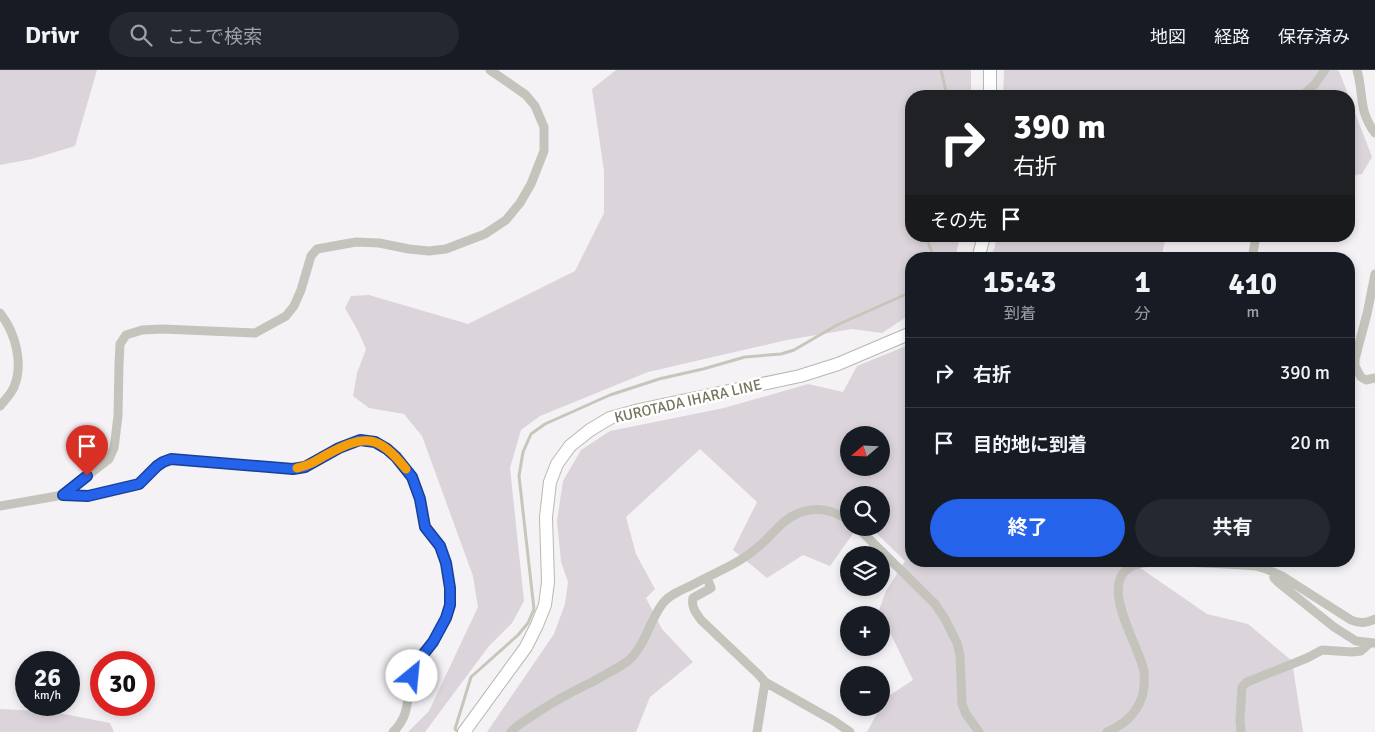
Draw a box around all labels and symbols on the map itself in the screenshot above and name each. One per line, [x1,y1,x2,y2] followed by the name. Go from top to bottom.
[613,375,763,427] street label: KUROTADA IHARA LINE
[66,425,108,476] pin
[840,426,890,476] north arrow
[385,649,437,701] position arrow
[90,651,155,716] speed limit sign: 30

